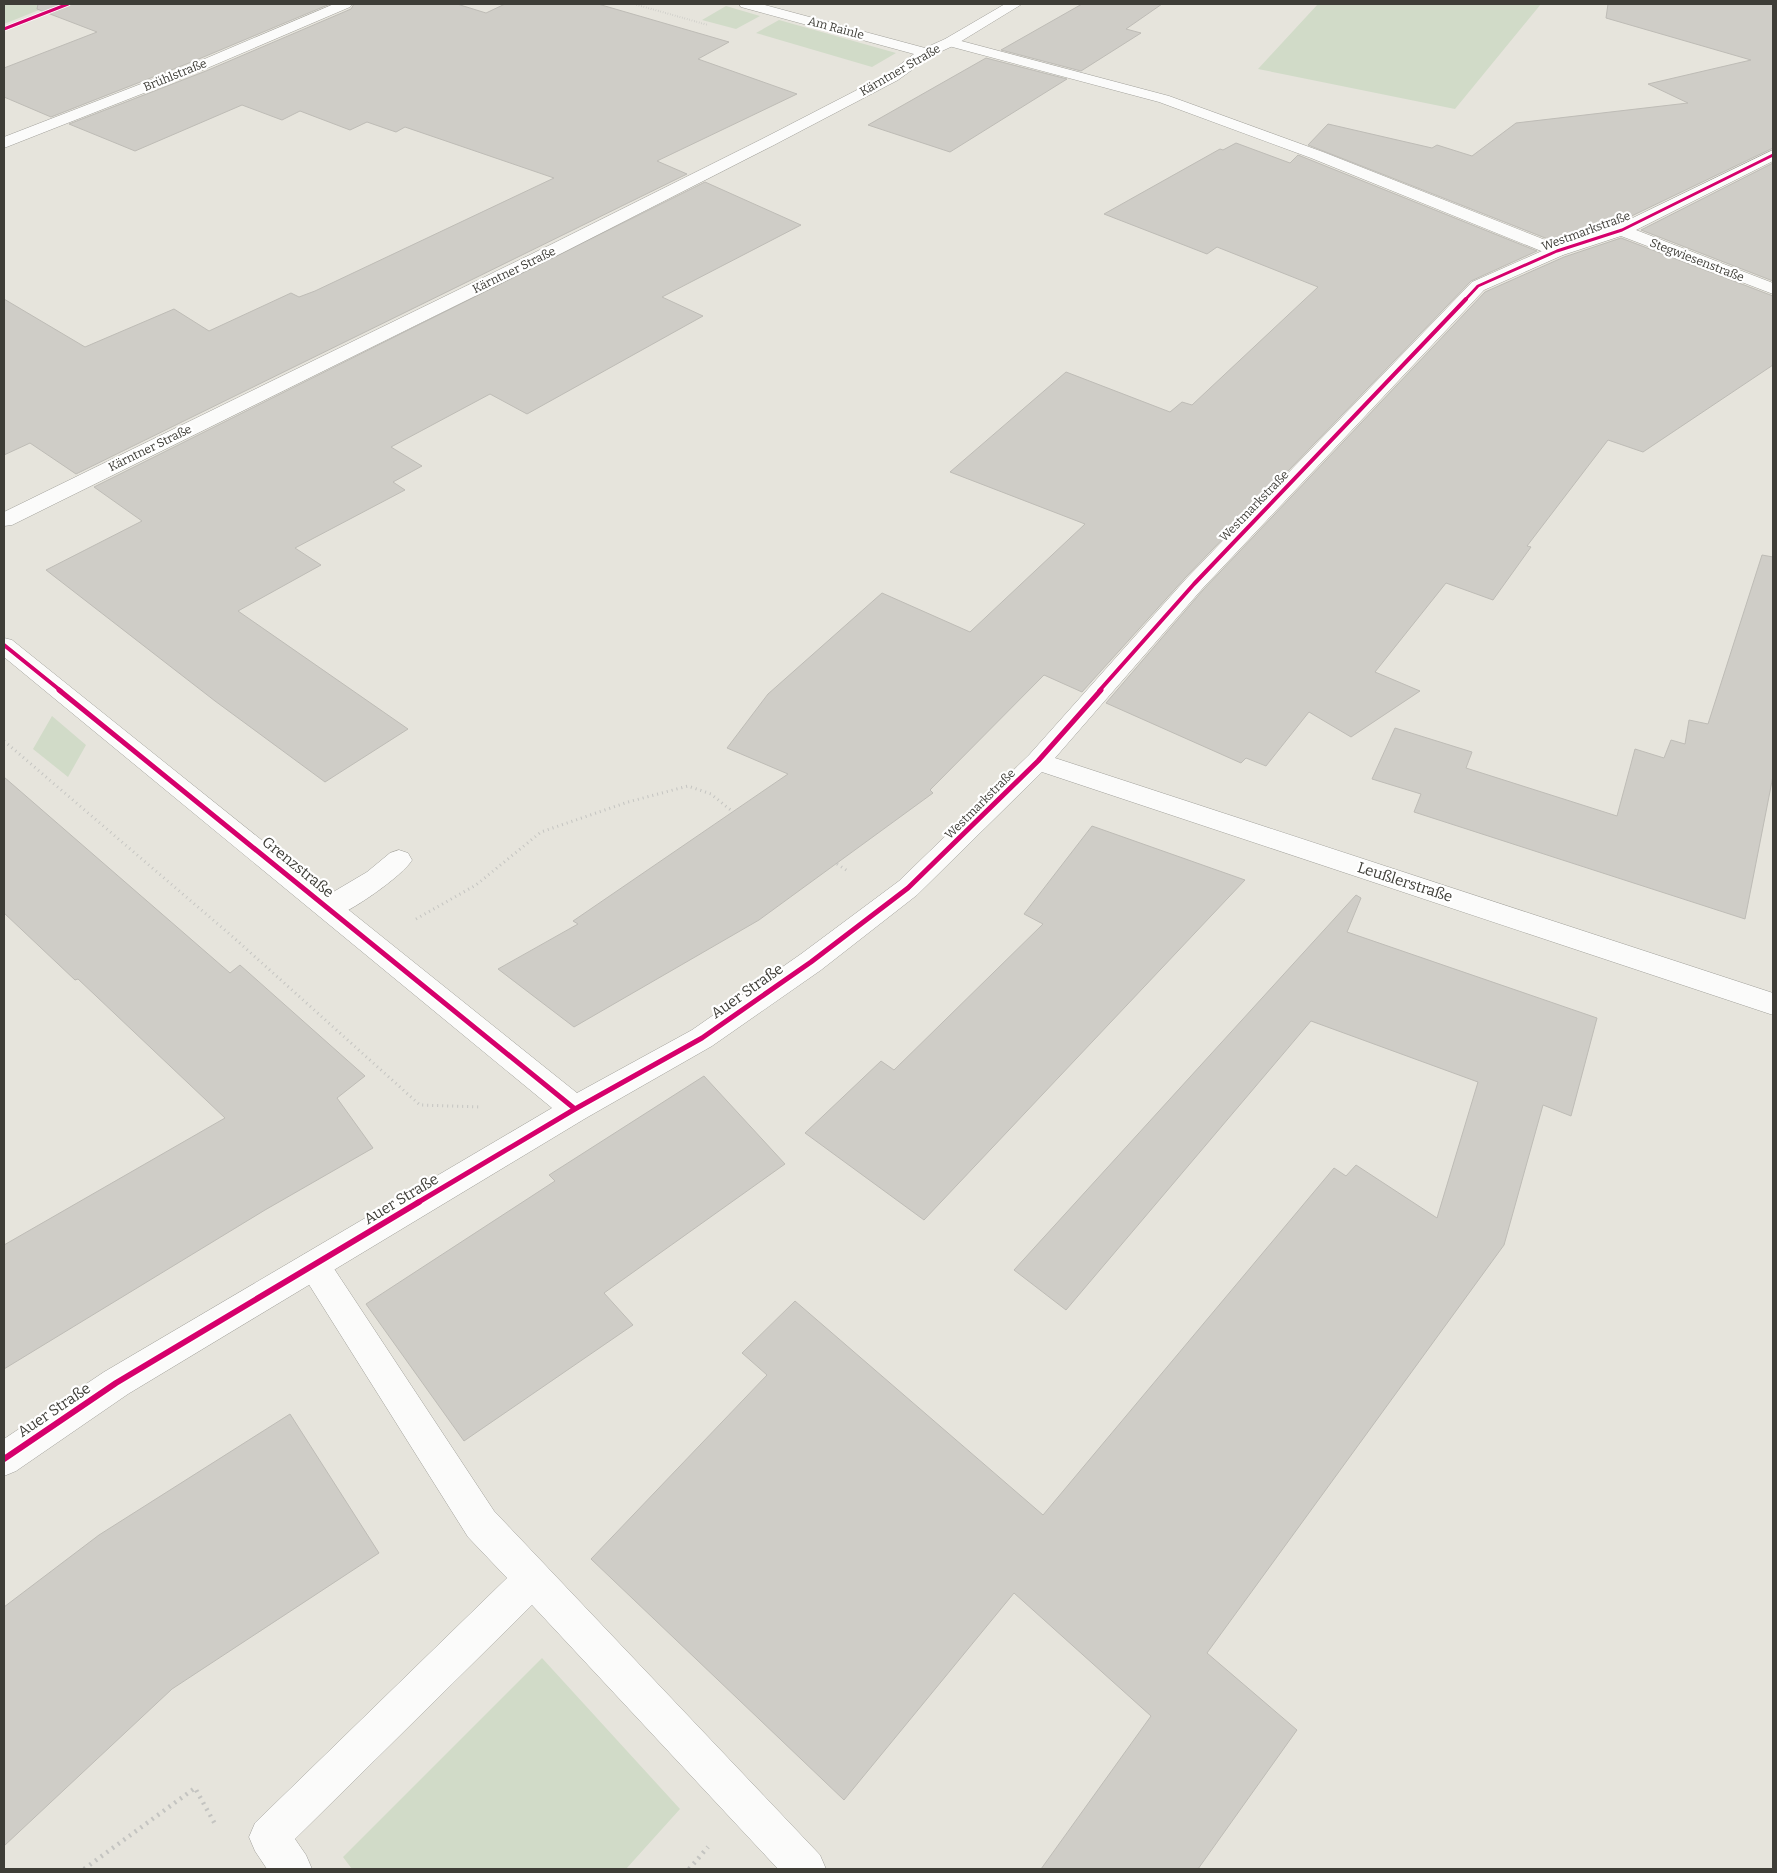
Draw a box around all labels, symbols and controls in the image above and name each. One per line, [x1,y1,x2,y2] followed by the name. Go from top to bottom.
[806,14,866,42] street label: Am Rainle
[857,41,943,99] street label: Kärntner Straße
[141,56,209,94] street label: Brühlstraße
[1540,208,1632,254] street label: Westmarkstraße
[1648,236,1746,284] street label: Stegwiesenstraße
[470,244,558,296] street label: Kärntner Straße
[106,422,194,474] street label: Kärntner Straße
[1217,468,1291,544] street label: Westmarkstraße
[942,766,1018,842] street label: Westmarkstraße
[259,833,337,901] street label: Grenzstraße
[1355,858,1455,906] street label: Leußlerstraße
[708,960,786,1022] street label: Auer Straße
[360,1170,442,1228] street label: Auer Straße
[14,1379,94,1441] street label: Auer Straße

